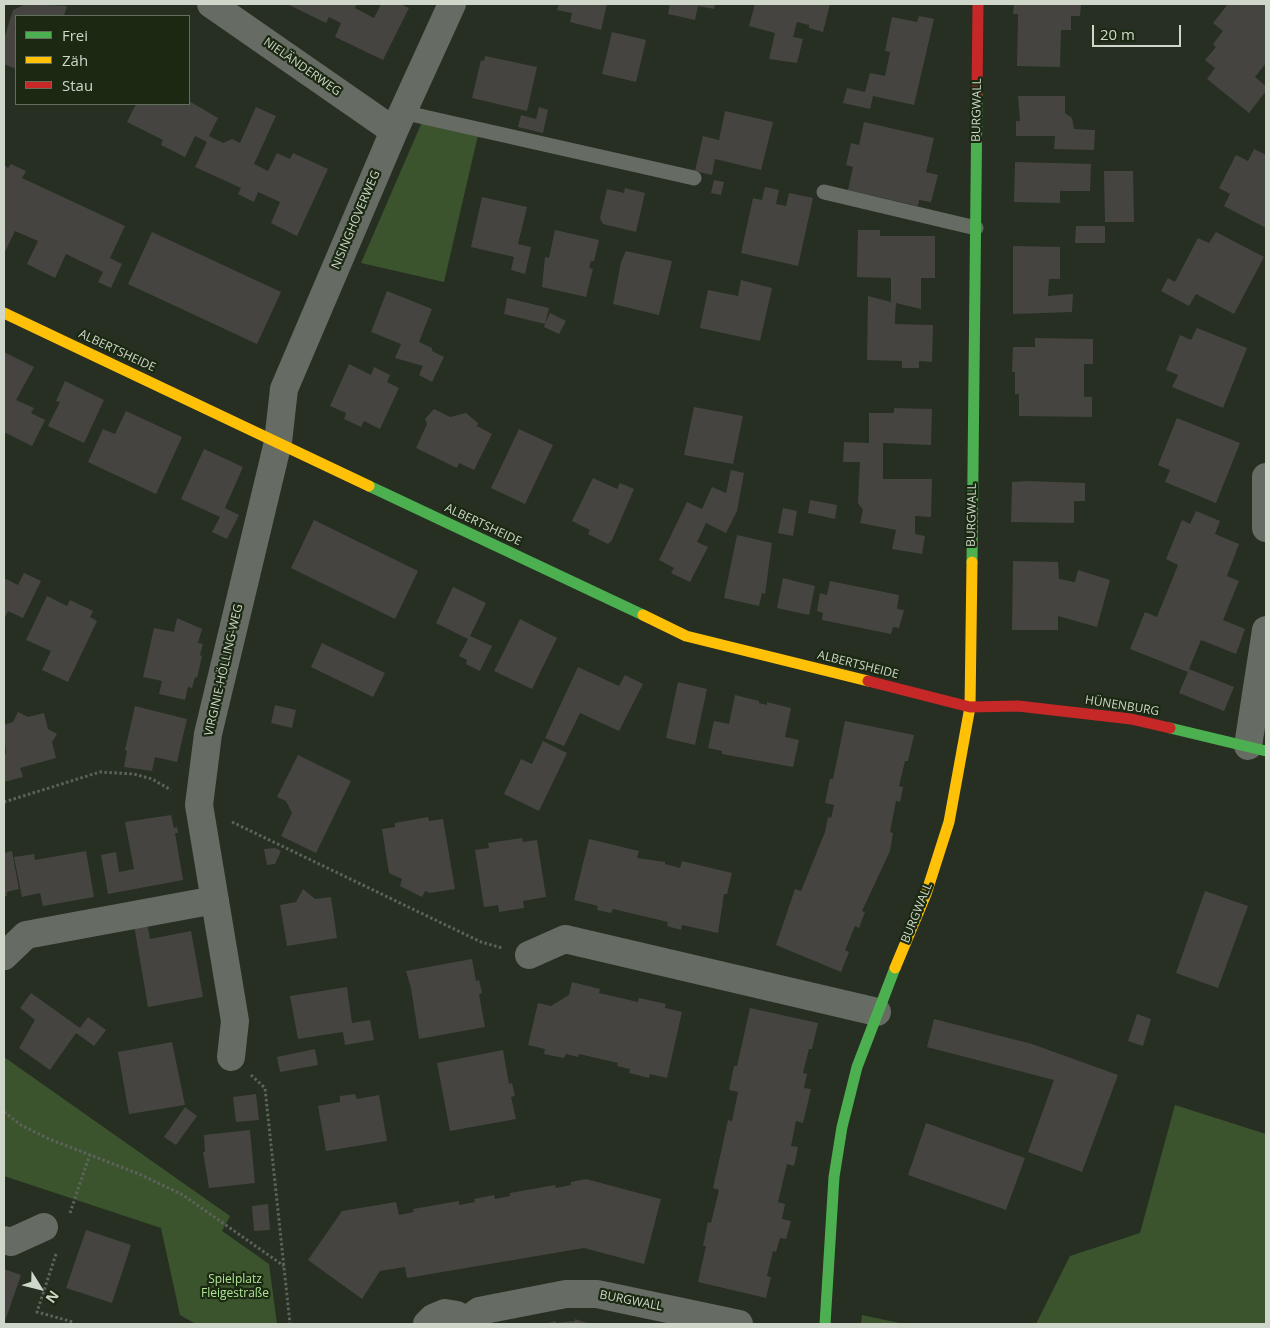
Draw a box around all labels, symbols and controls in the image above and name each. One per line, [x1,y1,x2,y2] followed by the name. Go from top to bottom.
[15,15,190,105] legend
[1095,15,1184,47] scale bar
[1100,24,1135,44] text: 20 m
[62,25,88,45] text: Frei
[261,35,343,99] street label: NIELÄNDERWEG
[62,50,88,70] text: Zäh
[62,75,93,95] text: Stau
[969,78,985,142] street label: BURGWALL
[329,168,383,272] street label: NISINGHOVERWEG
[76,327,158,375] street label: ALBERTSHEIDE
[964,483,980,547] street label: BURGWALL
[442,501,524,549] street label: ALBERTSHEIDE
[202,603,246,737] street label: VIRGINIE-HÖLLING-WEG
[816,648,900,682] street label: ALBERTSHEIDE
[1084,693,1160,719] street label: HÜNENBURG
[898,881,936,945] street label: BURGWALL
[15,1263,65,1313] north arrow
[201,1273,269,1301] park label: Spielplatz Fleigestraße
[42,1287,64,1307] text: N
[598,1288,664,1314] street label: BURGWALL

